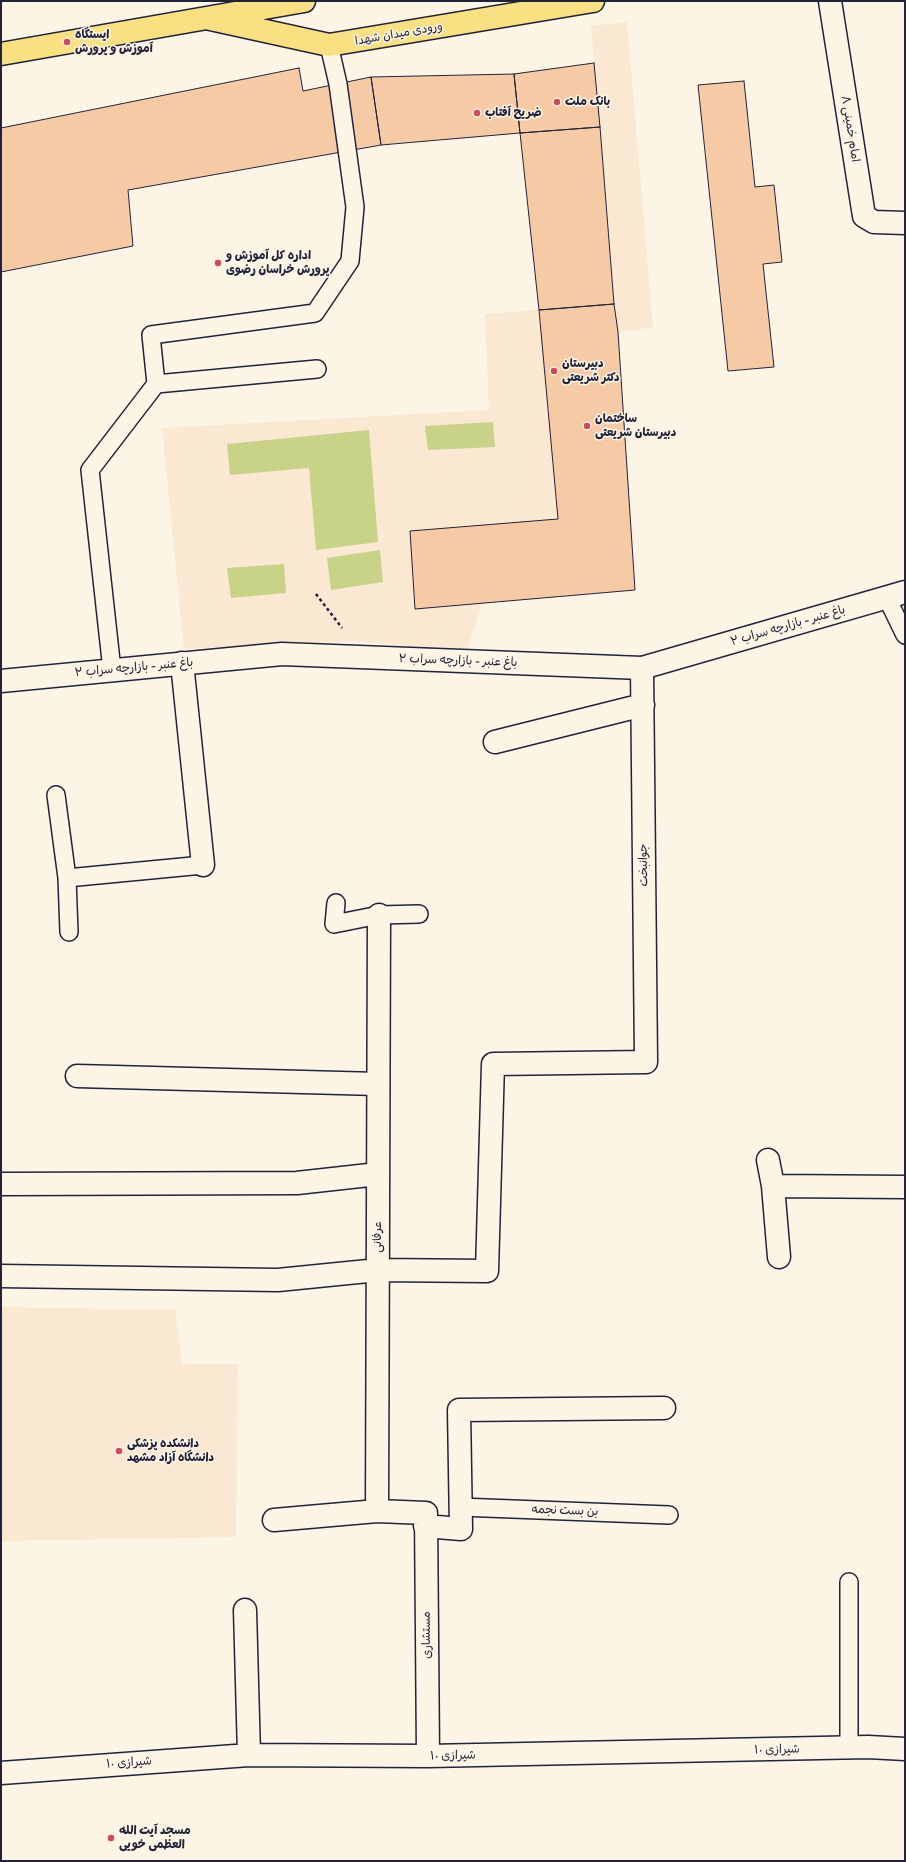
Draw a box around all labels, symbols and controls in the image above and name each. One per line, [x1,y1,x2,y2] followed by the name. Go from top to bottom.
[354,19,444,49] street label: ورودی میدان شهدا
[75,28,153,56] place label: ایستگاه آموزش و پرورش
[62,37,72,47] marker: ایستگاه آموزش و پرورش
[565,95,610,109] place label: بانک ملت
[838,95,862,163] street label: امام خمینی ۸
[552,97,562,107] marker: بانک ملت
[485,106,542,120] place label: ضریح آفتاب
[472,108,482,118] marker: ضریح آفتاب
[226,249,330,277] place label: اداره کل آموزش و پرورش خراسان رضوی
[213,258,223,268] marker: اداره کل آموزش و پرورش خراسان رضوی
[562,357,620,385] place label: دبیرستان دکتر شریعتی
[549,366,559,376] marker: دبیرستان دکتر شریعتی
[595,412,676,440] place label: ساختمان دبیرستان شریعتی
[582,421,592,431] marker: ساختمان دبیرستان شریعتی
[729,603,847,649] street label: باغ عنبر - بازارچه سراب ۲
[398,652,518,670] street label: باغ عنبر - بازارچه سراب ۲
[74,656,194,680] street label: باغ عنبر - بازارچه سراب ۲
[636,843,652,887] street label: جوانبخت
[371,1221,385,1253] street label: عرفانی
[127,1437,214,1465] place label: دانشکده پزشکی دانشگاه آزاد مشهد
[114,1446,124,1456] marker: دانشکده پزشکی دانشگاه آزاد مشهد
[531,1503,599,1519] street label: بن بست نجمه
[419,1611,435,1659] street label: مستشاری
[754,1742,800,1758] street label: شیرازی ۱۰
[430,1748,476,1764] street label: شیرازی ۱۰
[106,1754,152,1772] street label: شیرازی ۱۰
[119,1824,191,1852] place label: مسجد آیت الله العظمی خویی
[106,1833,116,1843] marker: مسجد آیت الله العظمی خویی

